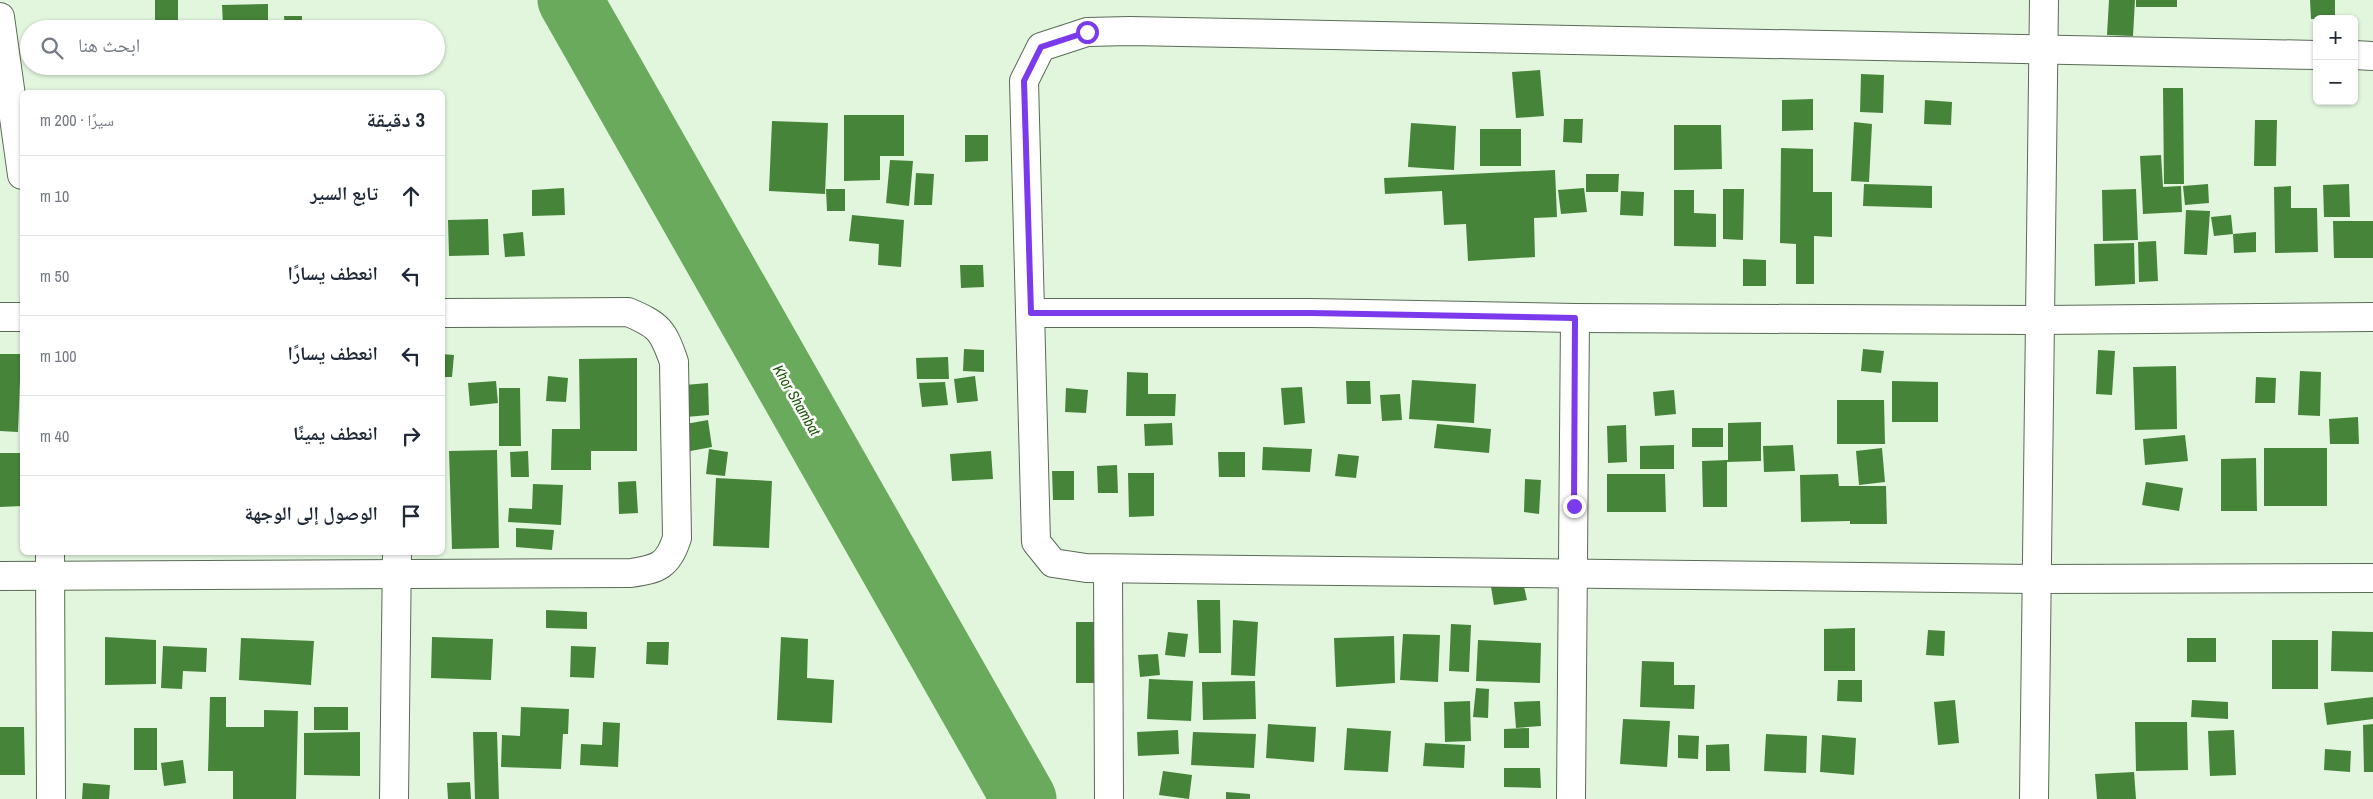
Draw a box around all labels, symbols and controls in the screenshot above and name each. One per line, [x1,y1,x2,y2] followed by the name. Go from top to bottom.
[2313,15,2358,105] map controls
[2313,15,2358,60] button: +
[20,20,445,75] search box
[1076,21,1099,44] route start
[78,32,140,58] text: ابحث هنا
[38,34,66,62] icon: search
[2313,60,2358,105] button: −
[367,105,425,134] text: 3 دقيقة
[40,109,114,131] text: سيرًا · 200 m
[310,180,378,206] text: تابع السير
[397,182,425,210] icon: ahead
[40,185,69,207] text: 10 m
[288,260,378,286] text: انعطف يسارًا
[397,262,425,290] icon: left
[40,265,69,287] text: 50 m
[288,340,378,366] text: انعطف يسارًا
[397,342,425,370] icon: left
[40,345,76,367] text: 100 m
[768,361,826,440] water label: Khor Shambat
[293,420,378,446] text: انعطف يمينًا
[397,422,425,450] icon: right
[40,425,69,447] text: 40 m
[1563,495,1586,518] route end
[244,500,378,526] text: الوصول إلى الوجهة
[397,502,425,530] icon: arrive

